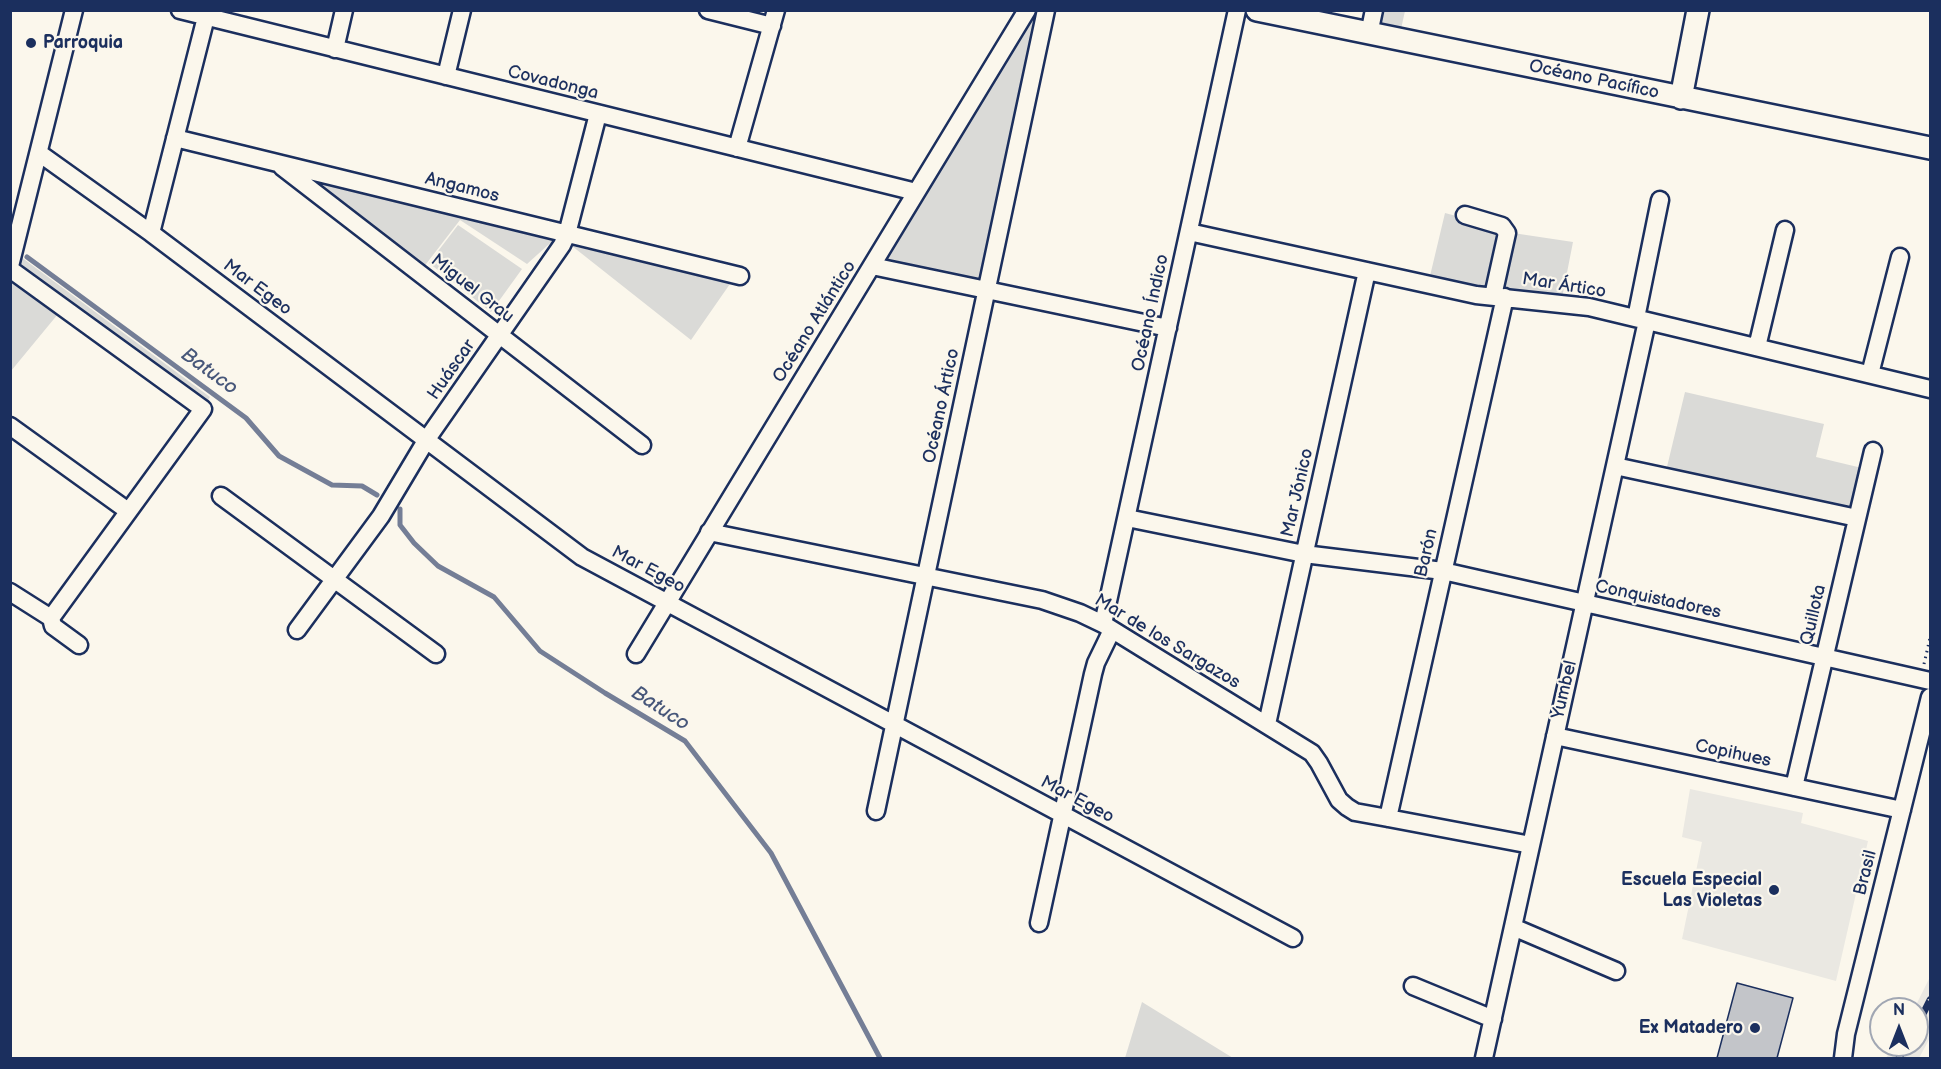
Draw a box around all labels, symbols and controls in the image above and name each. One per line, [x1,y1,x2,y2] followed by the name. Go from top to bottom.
[43,32,123,54] place label: Parroquia
[24,36,38,50] marker: Parroquia
[1527,56,1661,104] street label: Océano Pacífico
[505,61,601,105] street label: Covadonga
[423,168,501,208] street label: Angamos
[426,250,518,328] street label: Miguel Grau
[1128,252,1174,374] street label: Océano Índico
[218,255,296,321] street label: Mar Egeo
[769,257,861,387] street label: Océano Atlántico
[1521,269,1607,303] street label: Mar Ártico
[423,336,481,404] street label: Huáscar
[176,343,242,401] water label: Batuco
[919,347,965,465] street label: Océano Ártico
[1277,446,1319,540] street label: Mar Jónico
[1411,527,1443,579] street label: Barón
[607,542,689,598] street label: Mar Egeo
[1593,576,1723,624] street label: Conquistadores
[1797,583,1831,647] street label: Quillota
[1090,590,1244,694] street label: Mar de los Sargazos
[1548,659,1582,721] street label: Yumbel
[626,681,694,737] water label: Batuco
[1693,735,1773,773] street label: Copihues
[1036,772,1118,828] street label: Mar Egeo
[1850,848,1882,898] street label: Brasil
[1621,869,1762,912] place label: Escuela Especial Las Violetas
[1767,883,1781,897] marker: Escuela Especial Las Violetas
[1869,997,1929,1057] north arrow
[1893,1001,1905,1020] text: N
[1639,1017,1743,1039] place label: Ex Matadero
[1748,1021,1762,1035] marker: Ex Matadero

